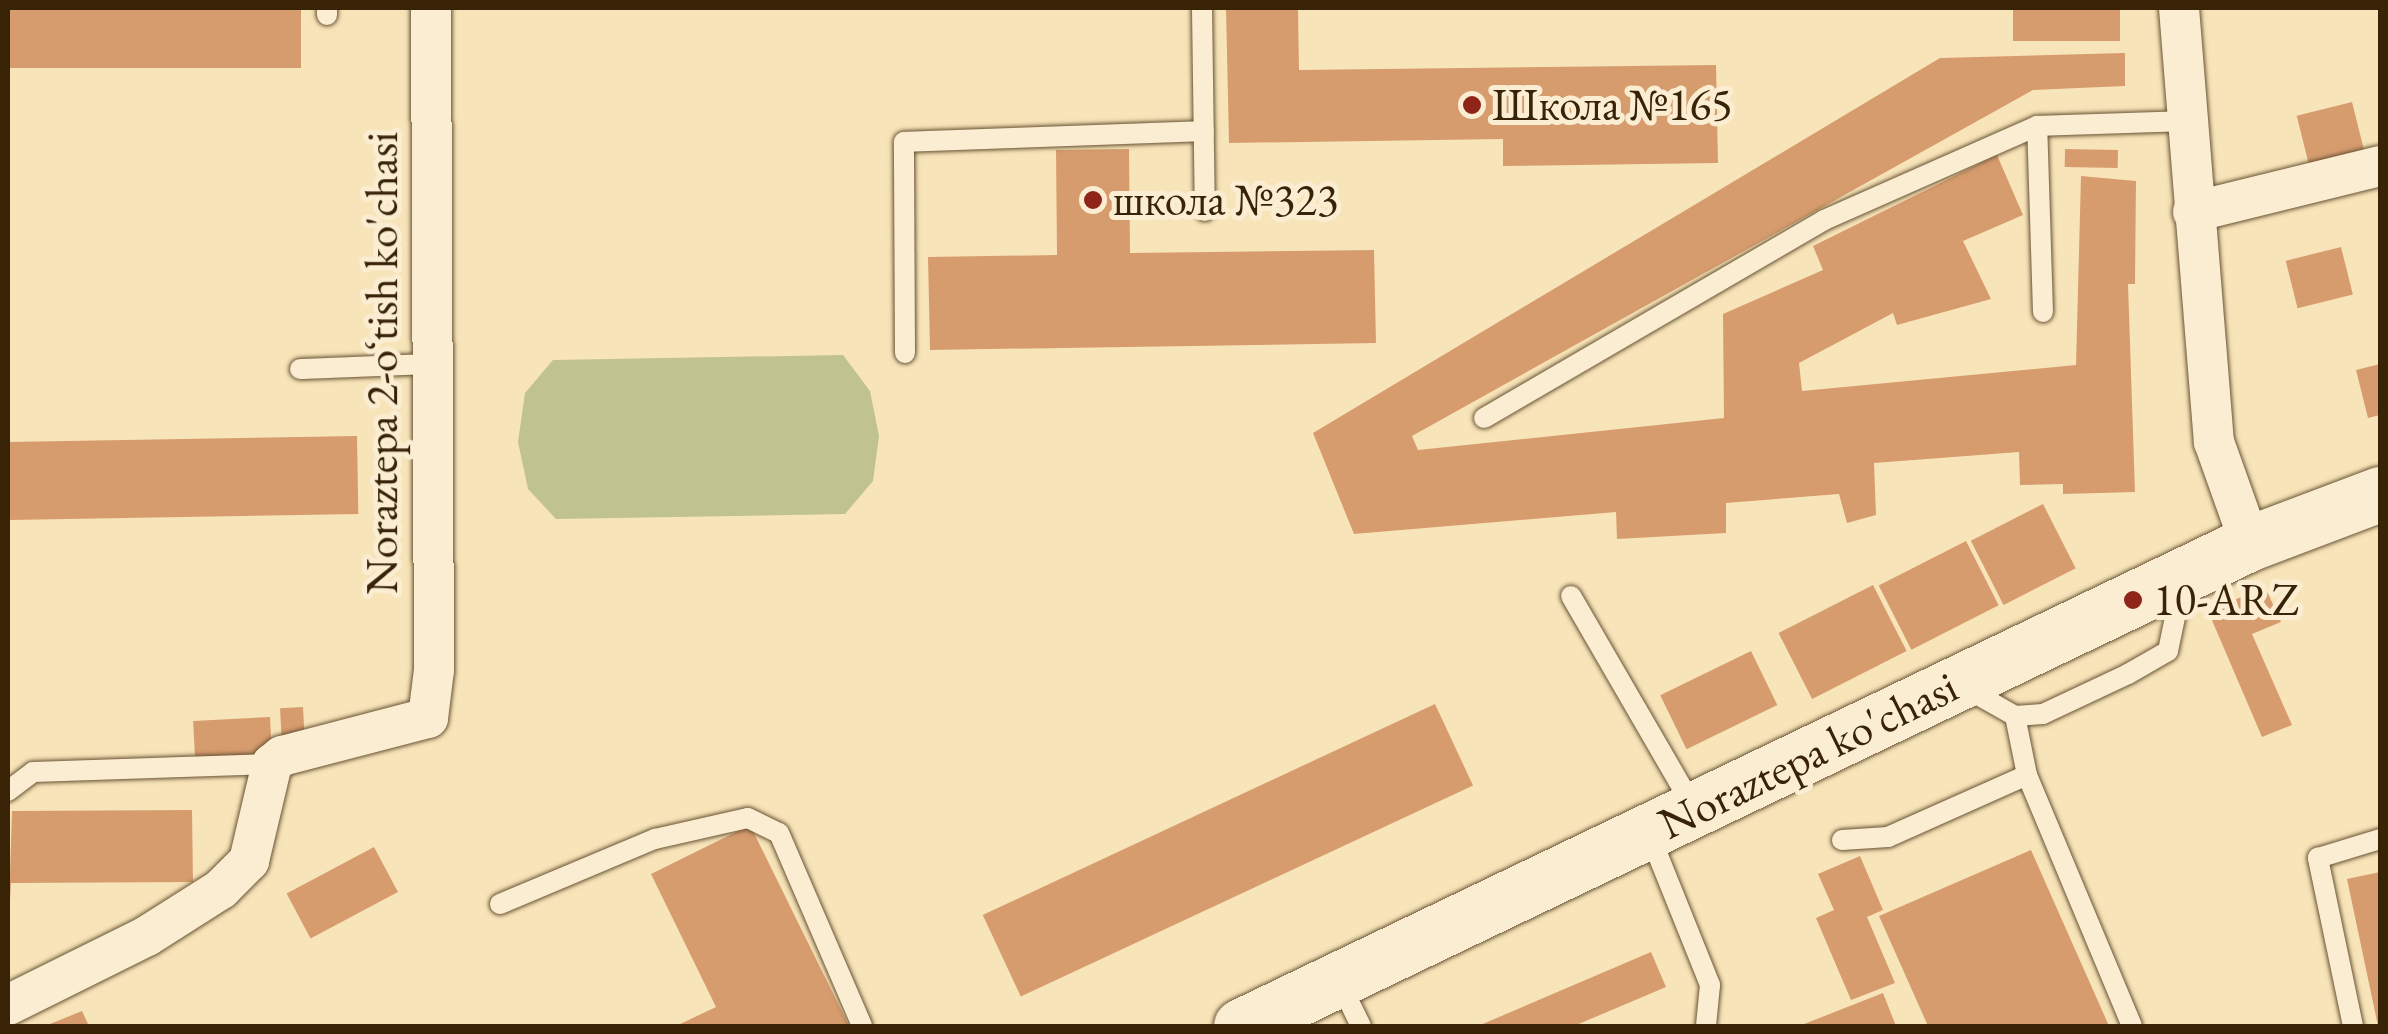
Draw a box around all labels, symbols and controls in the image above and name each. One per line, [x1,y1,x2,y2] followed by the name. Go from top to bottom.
[1492,78,1733,132] place label: Школа №165
[1461,94,1483,116] marker: Школа №165
[355,132,409,594] street label: Noraztepa 2-oʻtish ko'chasi
[1113,173,1338,227] place label: школа №323
[1082,189,1104,211] marker: школа №323
[2153,573,2299,627] place label: 10-ARZ
[2122,589,2144,611] marker: 10-ARZ
[1650,659,1966,851] street label: Noraztepa ko'chasi

